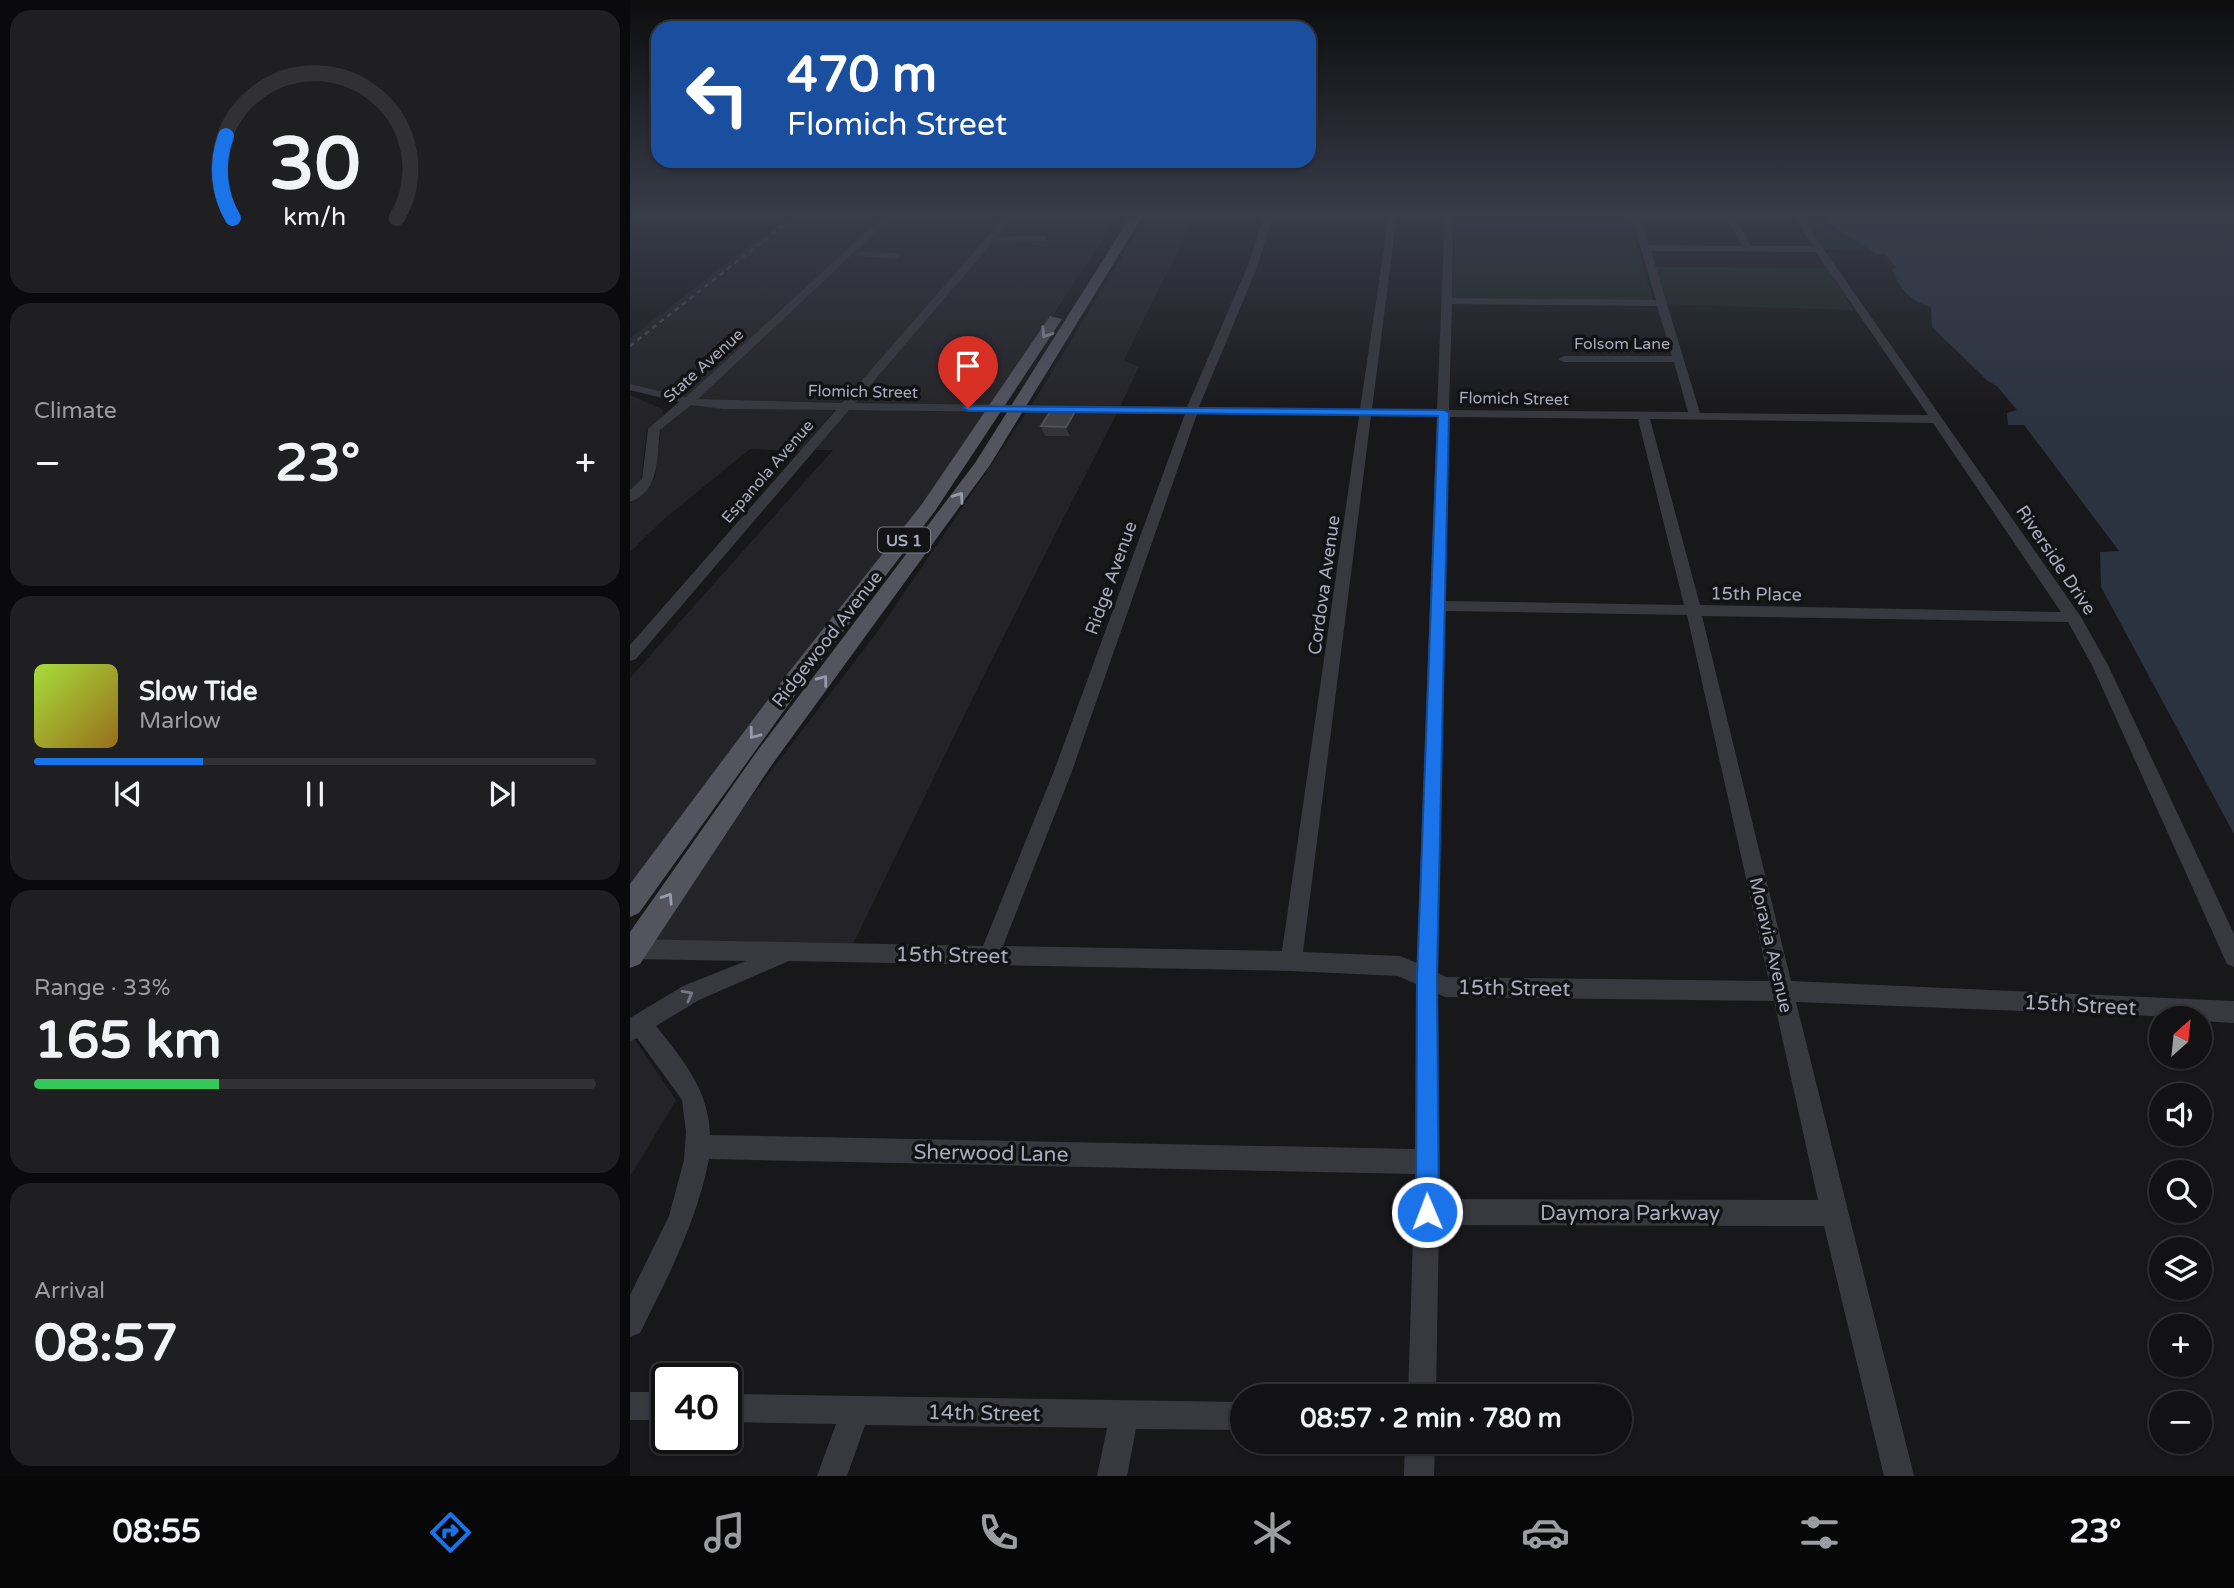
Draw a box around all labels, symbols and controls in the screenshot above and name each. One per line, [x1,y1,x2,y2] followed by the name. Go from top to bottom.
[787,46,937,105] text: 470 m
[672,49,763,140] icon: left
[787,106,1007,144] text: Flomich Street
[269,121,361,209] text: 30
[284,201,346,231] text: km/h
[659,325,748,407] street label: State Avenue
[1042,325,1055,338] one-way arrow
[1574,334,1670,354] street label: Folsom Lane
[938,336,998,408] pin
[949,347,987,385] icon: arrive
[808,381,918,403] street label: Flomich Street
[1459,388,1569,410] street label: Flomich Street
[34,397,117,425] text: Climate
[717,416,818,528] street label: Espanola Avenue
[275,432,360,495] text: 23°
[34,441,61,487] text: −
[575,441,596,487] text: +
[951,492,963,505] one-way arrow
[2011,501,2101,619] street label: Riverside Drive
[1303,514,1345,656] street label: Cordova Avenue
[1080,518,1142,638] street label: Ridge Avenue
[878,527,930,552] road number: US 1
[767,567,887,711] street label: Ridgewood Avenue
[1710,582,1802,606] street label: 15th Place
[815,675,828,687] one-way arrow
[139,676,257,707] text: Slow Tide
[139,707,221,735] text: Marlow
[749,726,762,739] one-way arrow
[109,775,147,813] icon: previous
[296,775,334,813] icon: pause
[483,775,521,813] icon: next
[1745,875,1797,1015] street label: Moravia Avenue
[660,893,672,906] one-way arrow
[895,942,1009,969] street label: 15th Street
[34,974,170,1002] text: Range · 33%
[1457,975,1571,1002] street label: 15th Street
[681,990,694,1003] one-way arrow
[2023,990,2137,1021] street label: 15th Street
[2149,1006,2212,1069] north arrow
[2149,1006,2212,1454] map controls
[34,1009,222,1072] text: 165 km
[2149,1083,2212,1146] button: sound
[913,1140,1069,1167] street label: Sherwood Lane
[2149,1160,2212,1223] button: search
[1390,1175,1464,1249] position arrow
[1540,1201,1720,1226] street label: Daymora Parkway
[2149,1237,2212,1300] button: layers
[34,1277,105,1305] text: Arrival
[34,1312,178,1375] text: 08:57
[2149,1314,2212,1377] button: +
[651,1363,742,1454] speed limit sign: 40
[2149,1391,2212,1454] button: −
[927,1400,1041,1427] street label: 14th Street
[1300,1403,1562,1434] text: 08:57 · 2 min · 780 m
[426,1508,475,1557] icon: directions
[700,1508,749,1557] icon: music
[974,1508,1023,1557] icon: phone
[1248,1508,1297,1557] icon: climate
[1521,1508,1570,1557] icon: car
[1795,1508,1844,1557] icon: filters
[112,1513,201,1551] text: 08:55
[2069,1513,2121,1551] text: 23°

